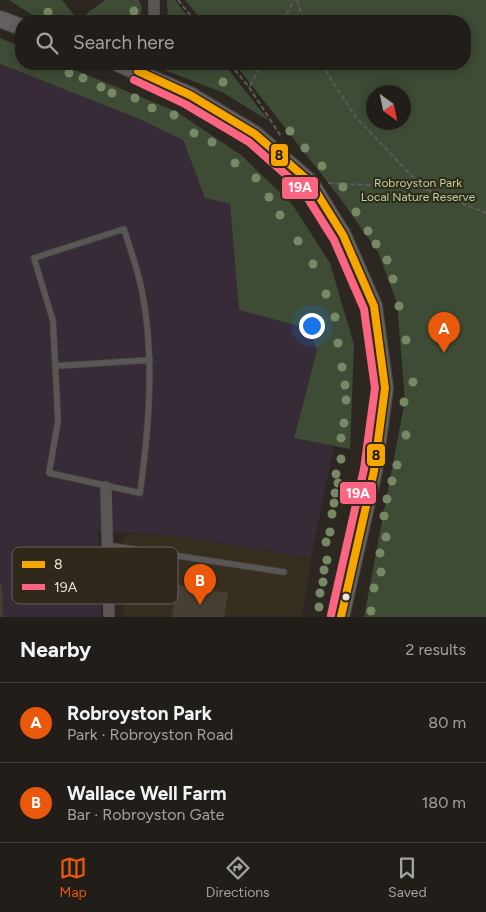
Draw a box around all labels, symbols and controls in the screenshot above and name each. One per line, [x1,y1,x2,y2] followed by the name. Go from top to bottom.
[15,15,471,70] search box
[33,29,61,57] icon: search
[73,31,175,54] text: Search here
[366,85,411,130] north arrow
[270,143,289,167] line badge: 8
[275,147,283,164] text: 8
[281,176,319,200] line badge: 19A
[361,176,476,204] park label: Robroyston Park Local Nature Reserve
[288,179,312,196] text: 19A
[428,312,460,353] pin: A
[299,313,325,339] your location
[366,443,386,467] line badge: 8
[372,447,380,464] text: 8
[339,481,377,505] line badge: 19A
[346,485,370,502] text: 19A
[12,547,178,604] legend
[54,556,63,573] text: 8
[184,564,216,605] pin: B
[54,579,78,596] text: 19A
[341,592,351,602] unlabelled marker
[20,637,91,662] text: Nearby
[406,640,466,659] text: 2 results
[67,702,212,725] text: Robroyston Park
[30,713,42,732] text: A
[428,713,466,732] text: 80 m
[67,725,233,744] text: Park · Robroyston Road
[67,782,227,805] text: Wallace Well Farm
[31,793,41,812] text: B
[422,793,466,812] text: 180 m
[67,805,225,824] text: Bar · Robroyston Gate
[59,854,87,901] tab: Map
[206,854,270,901] tab: Directions
[388,854,427,901] tab: Saved

